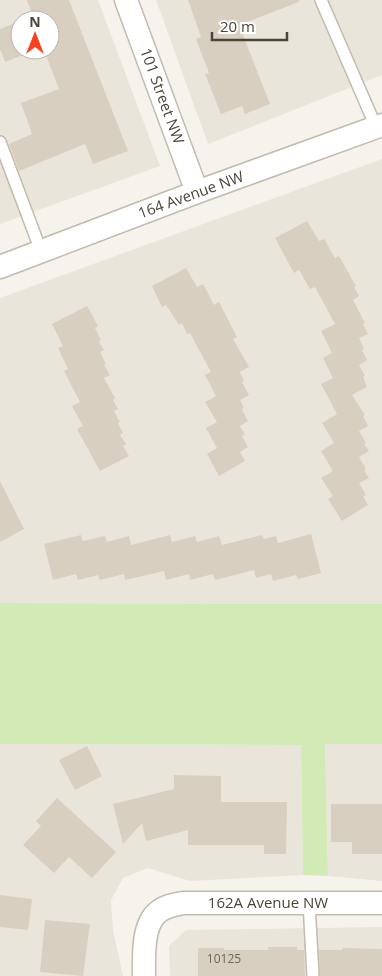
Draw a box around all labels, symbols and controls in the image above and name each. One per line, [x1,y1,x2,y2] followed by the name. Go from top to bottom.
[10,10,60,60] north arrow
[212,10,287,42] scale bar
[29,12,41,31] text: N
[220,16,255,36] text: 20 m
[136,45,190,146] street label: 101 Street NW
[135,166,246,222] street label: 164 Avenue NW
[208,892,328,912] street label: 162A Avenue NW
[207,950,241,967] house number: 10125

